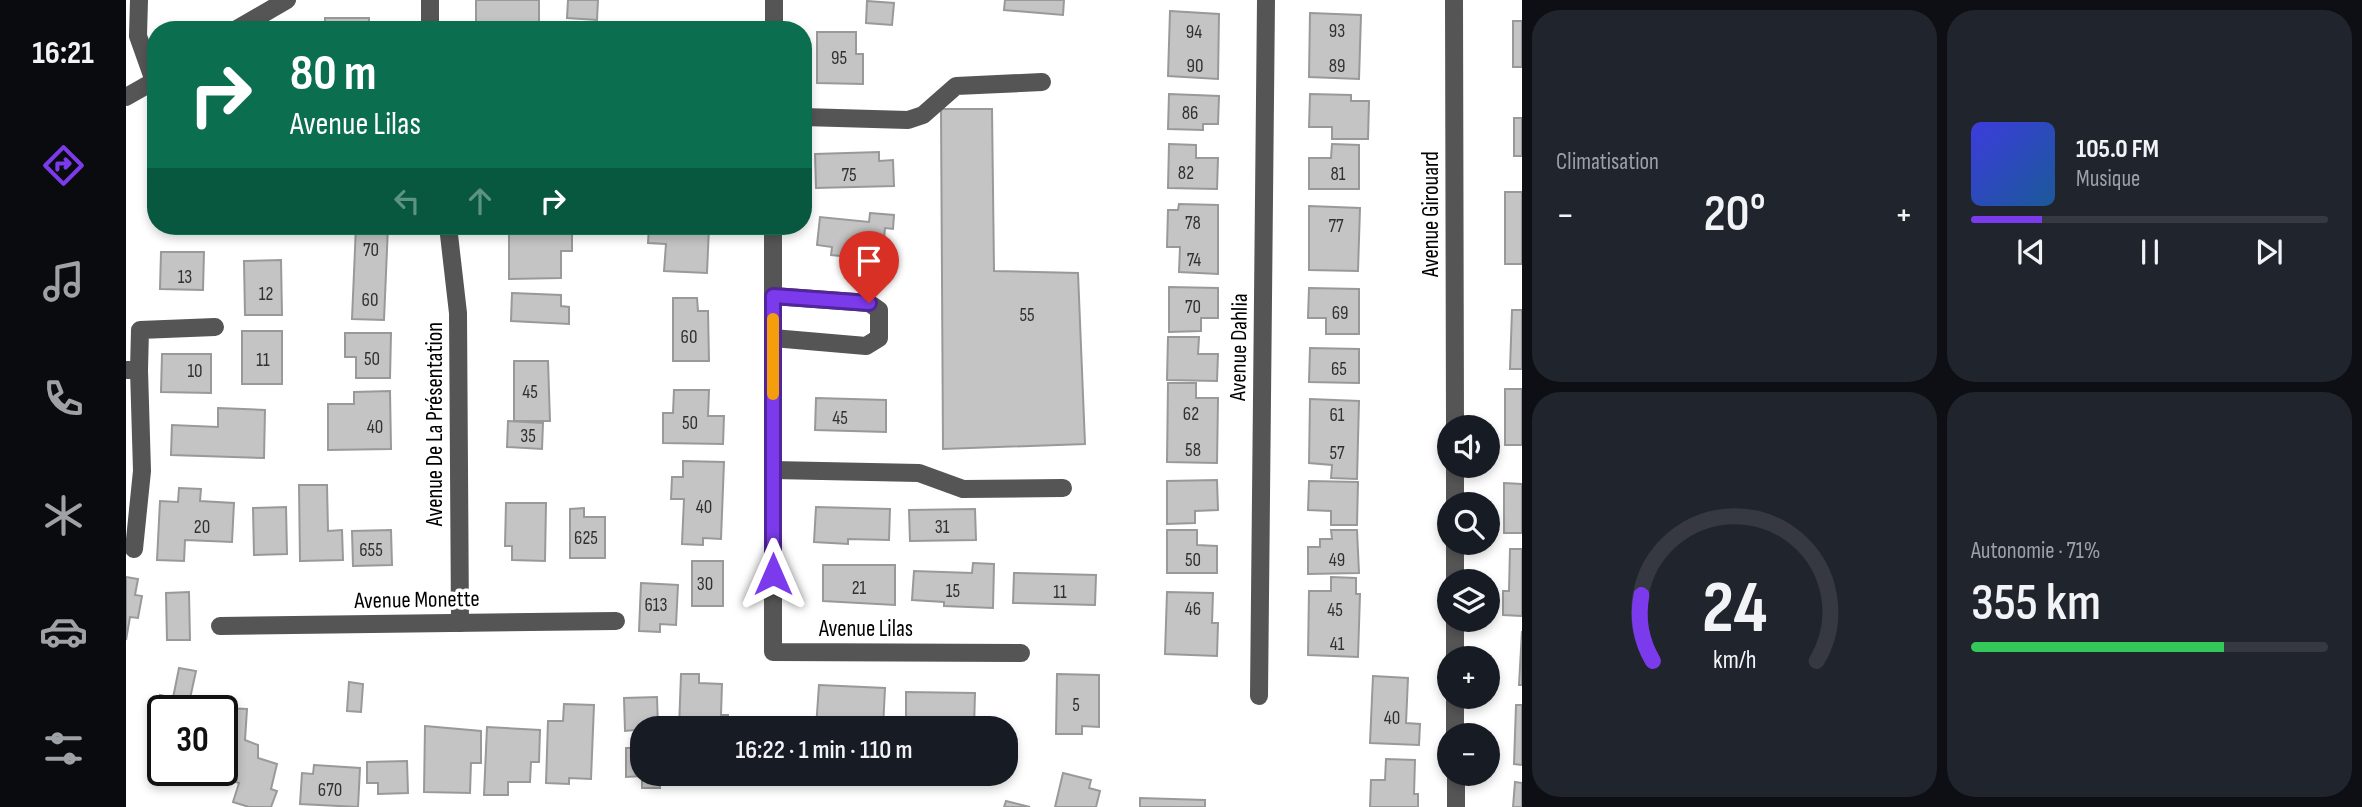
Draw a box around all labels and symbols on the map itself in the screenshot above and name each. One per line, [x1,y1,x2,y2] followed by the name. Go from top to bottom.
[1329,20,1345,43] house number: 93
[1186,21,1202,44] house number: 94
[831,47,847,70] house number: 95
[1187,55,1203,78] house number: 90
[1329,55,1345,78] house number: 89
[1182,102,1198,125] house number: 86
[1417,151,1445,278] street label: Avenue Girouard
[1178,162,1194,185] house number: 82
[1331,163,1346,186] house number: 81
[841,164,857,187] house number: 75
[1185,212,1201,235] house number: 78
[1328,215,1344,238] house number: 77
[839,231,899,303] pin
[363,239,379,262] house number: 70
[1187,249,1201,272] house number: 74
[178,266,192,289] house number: 13
[259,283,273,306] house number: 12
[362,289,378,312] house number: 60
[1224,293,1254,402] street label: Avenue Dahlia
[1185,296,1201,319] house number: 70
[1332,302,1348,325] house number: 69
[1019,304,1035,327] house number: 55
[421,322,449,527] street label: Avenue De La Présentation
[681,326,697,349] house number: 60
[364,348,380,371] house number: 50
[256,349,270,372] house number: 11
[1331,358,1347,381] house number: 65
[187,360,203,383] house number: 10
[522,381,538,404] house number: 45
[1183,403,1199,426] house number: 62
[1330,404,1345,427] house number: 61
[832,407,848,430] house number: 45
[682,412,698,435] house number: 50
[367,416,383,439] house number: 40
[520,425,536,448] house number: 35
[1185,439,1201,462] house number: 58
[1329,442,1345,465] house number: 57
[696,496,712,519] house number: 40
[194,516,210,539] house number: 20
[935,516,950,539] house number: 31
[574,527,598,550] house number: 625
[736,537,810,611] position arrow
[359,539,383,562] house number: 655
[1185,549,1201,572] house number: 50
[1329,549,1345,572] house number: 49
[697,573,713,596] house number: 30
[852,577,867,600] house number: 21
[946,580,960,603] house number: 15
[1053,581,1067,604] house number: 11
[353,585,480,615] street label: Avenue Monette
[645,594,668,617] house number: 613
[1185,598,1201,621] house number: 46
[1327,599,1343,622] house number: 45
[818,615,913,643] street label: Avenue Lilas
[1330,633,1345,656] house number: 41
[1072,694,1080,717] house number: 5
[147,695,238,786] speed limit sign: 30
[1384,707,1400,730] house number: 40
[318,779,342,802] house number: 670

